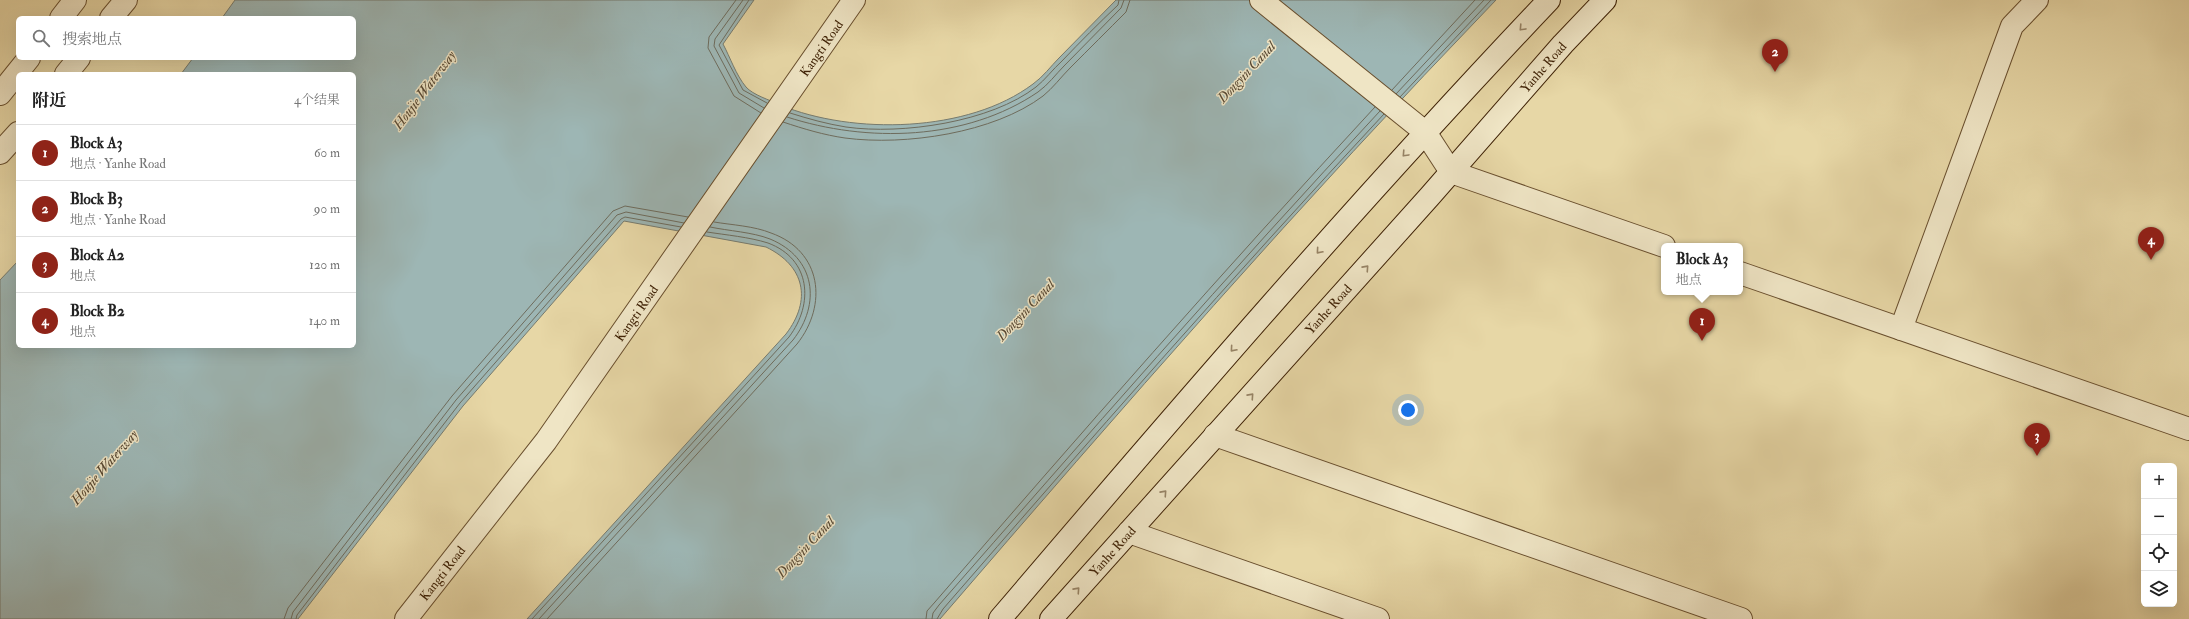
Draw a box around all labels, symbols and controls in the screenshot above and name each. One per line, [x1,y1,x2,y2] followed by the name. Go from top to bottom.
[16,16,356,60] search box
[797,17,847,80] street label: Kangti Road
[1519,23,1527,31] one-way arrow
[30,27,52,49] icon: search
[62,30,122,49] text: 搜索地点
[1213,37,1280,107] water label: Dongyin Canal
[1517,39,1571,96] street label: Yanhe Road
[1762,39,1788,72] pin: 2
[389,47,460,134] water label: Houjie Waterway
[32,90,66,111] text: 附近
[294,92,340,108] text: 4个结果
[70,134,122,153] text: Block A3
[43,145,47,161] text: 1
[314,145,340,161] text: 60 m
[1402,149,1409,157] one-way arrow
[70,156,166,172] text: 地点 · Yanhe Road
[70,190,123,209] text: Block B3
[42,201,48,217] text: 2
[314,201,340,217] text: 90 m
[70,212,166,228] text: 地点 · Yanhe Road
[2138,227,2164,260] pin: 4
[1661,243,1743,295] popup
[70,246,124,265] text: Block A2
[1316,246,1323,254] one-way arrow
[1676,250,1728,269] text: Block A3
[43,257,48,273] text: 3
[309,257,340,273] text: 120 m
[1361,265,1368,273] one-way arrow
[70,268,96,284] text: 地点
[1676,272,1702,288] text: 地点
[992,275,1059,345] water label: Dongyin Canal
[1302,281,1356,338] street label: Yanhe Road
[612,282,662,345] street label: Kangti Road
[70,302,125,321] text: Block B2
[1689,308,1715,341] pin: 1
[41,313,49,329] text: 4
[309,313,340,329] text: 140 m
[70,324,96,340] text: 地点
[1230,344,1237,352] one-way arrow
[1246,393,1253,401] one-way arrow
[1398,400,1418,420] your location
[2024,423,2050,456] pin: 3
[66,426,142,509] water label: Houjie Waterway
[2141,463,2177,607] map controls
[2141,463,2177,499] button: +
[1159,490,1166,498] one-way arrow
[2141,499,2177,535] button: −
[772,512,839,582] water label: Dongyin Canal
[1086,523,1140,580] street label: Yanhe Road
[2141,535,2177,571] button: locate
[416,543,470,604] street label: Kangti Road
[2141,571,2177,607] button: layers
[1073,587,1080,595] one-way arrow

